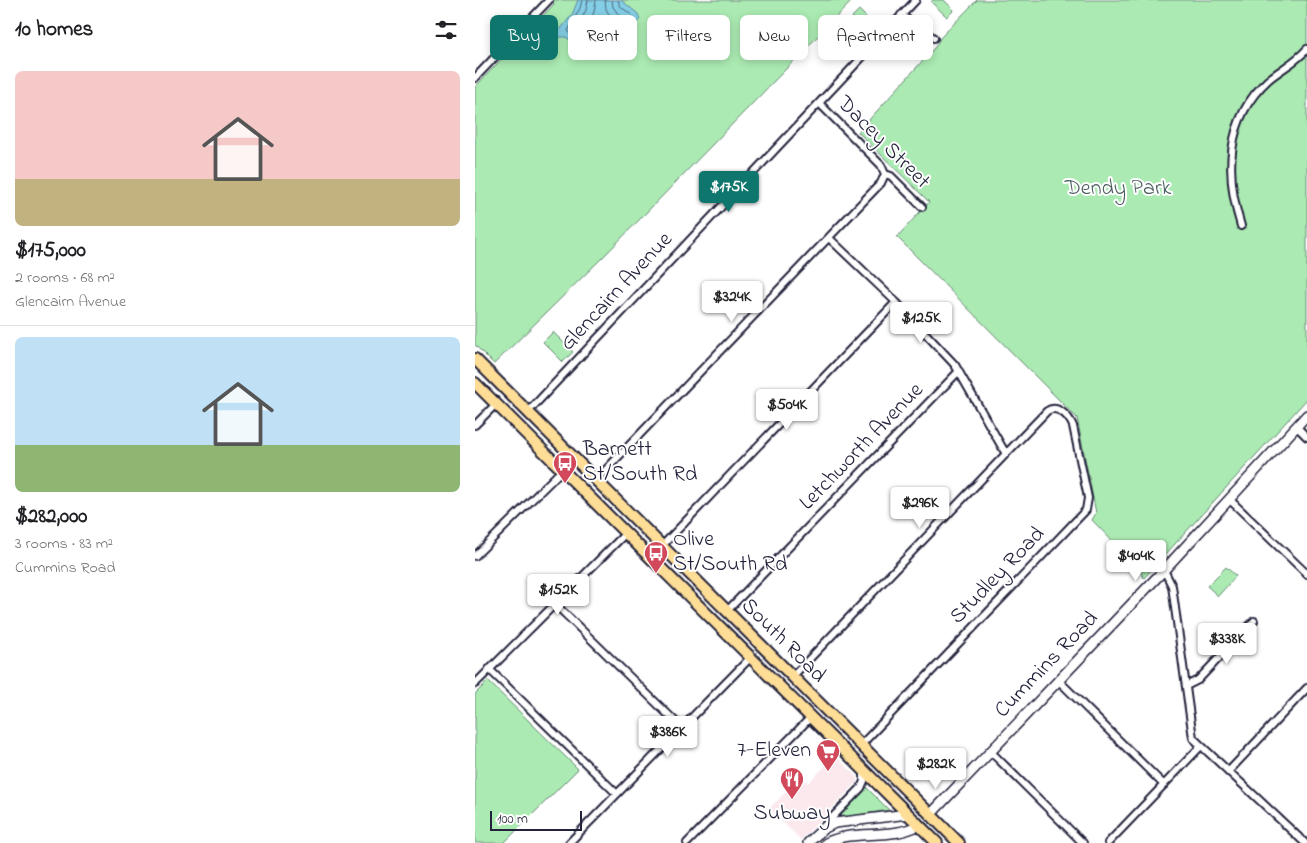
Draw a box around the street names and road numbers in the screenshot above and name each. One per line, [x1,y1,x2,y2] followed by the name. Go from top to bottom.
[828,88,937,198] street label: Dacey Street
[553,225,681,359] street label: Glencairn Avenue
[792,376,932,518] street label: Letchworth Avenue
[943,520,1054,633] street label: Studley Road
[733,591,833,691] street label: South Road
[988,604,1106,726] street label: Cummins Road

